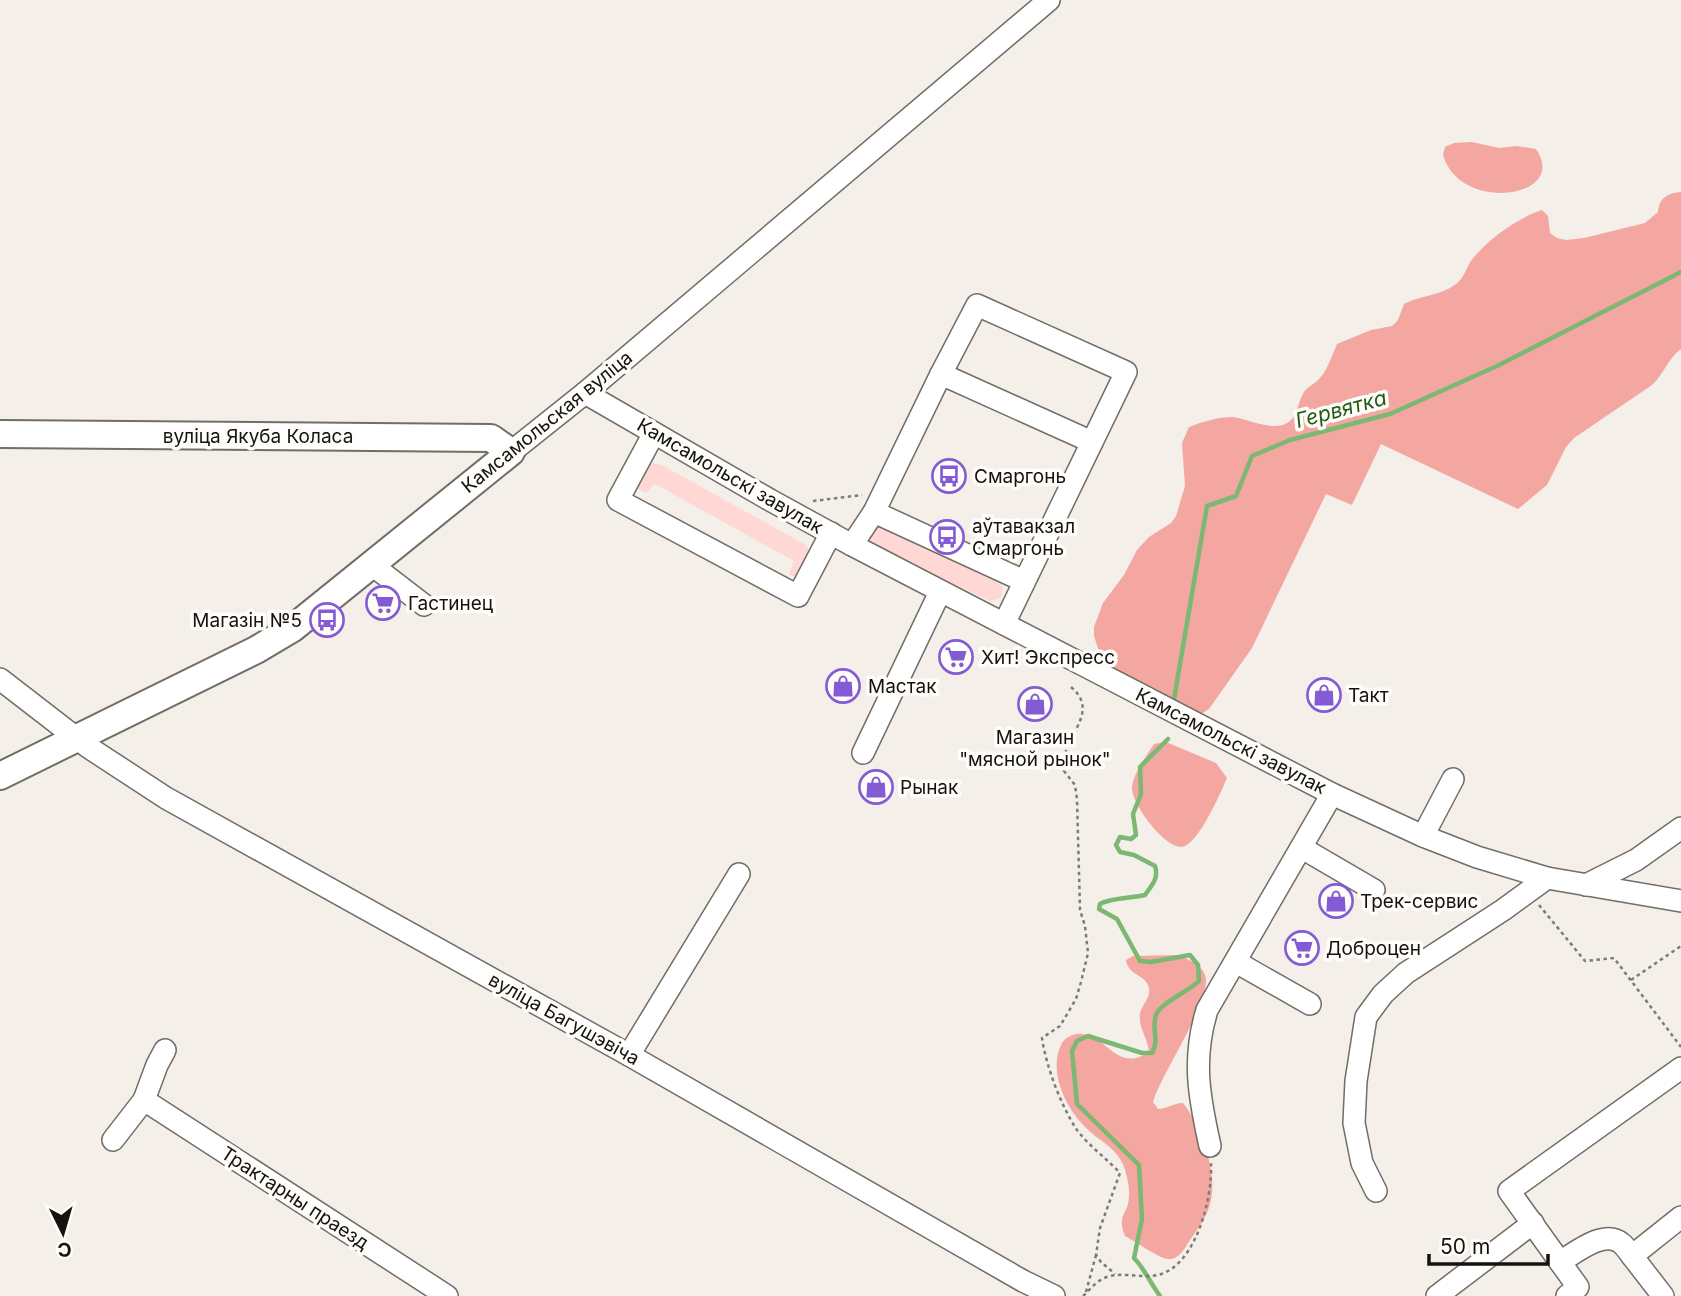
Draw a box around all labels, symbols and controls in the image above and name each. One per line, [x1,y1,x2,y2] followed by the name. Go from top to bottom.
[457,346,637,498] street label: Камсамольская вуліца
[1293,385,1389,433] water label: Гервятка
[633,413,828,539] street label: Камсамольскі завулак
[163,425,353,448] street label: вуліца Якуба Коласа
[930,457,968,495] bus stop icon: Смаргонь
[974,465,1066,488] place label: Смаргонь
[972,515,1075,560] place label: аўтавакзал Смаргонь
[928,518,966,556] bus stop icon: аўтавакзал Смаргонь
[364,584,402,622] supermarket icon: Гастинец
[408,592,494,615] place label: Гастинец
[308,601,346,639] bus stop icon: Магазін №5
[192,609,302,632] place label: Магазін №5
[937,638,975,676] supermarket icon: Хит! Экспресс
[981,646,1115,669] place label: Хит! Экспресс
[824,667,862,705] shop icon: Мастак
[868,675,937,698] place label: Мастак
[1305,676,1343,714] shop icon: Такт
[1132,683,1331,799] street label: Камсамольскі завулак
[1348,684,1389,707] place label: Такт
[1016,685,1054,723] shop icon: Магазин "мясной рынок"
[959,726,1111,771] place label: Магазин "мясной рынок"
[857,768,895,806] shop icon: Рынак
[900,776,959,799] place label: Рынак
[1317,882,1355,920] shop icon: Трек-сервис
[1360,890,1478,913] place label: Трек-сервис
[1283,929,1321,967] supermarket icon: Доброцен
[1326,937,1421,960] place label: Доброцен
[485,968,643,1070] street label: вуліца Багушэвіча
[217,1142,373,1254] street label: Трактарны праезд
[28,1198,98,1268] north arrow
[1429,1222,1548,1266] scale bar
[1440,1234,1490,1259] text: 50 m
[56,1237,72,1262] text: С

